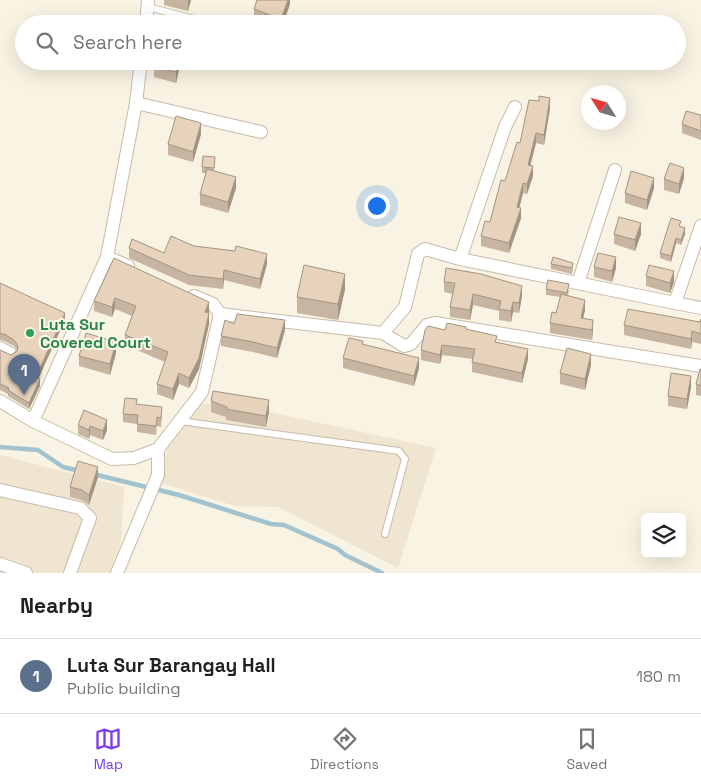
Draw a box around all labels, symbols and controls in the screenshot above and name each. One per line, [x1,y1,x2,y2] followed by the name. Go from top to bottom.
[15,15,686,70] search box
[33,29,61,57] icon: search
[73,30,183,55] text: Search here
[581,85,626,130] north arrow
[364,193,390,219] your location
[40,314,151,353] place label: Luta Sur Covered Court
[24,327,36,339] marker: Luta Sur Covered Court
[8,354,40,395] pin: 1
[641,513,686,558] map controls
[641,513,686,558] button: layers
[20,592,93,619] text: Nearby
[67,653,276,678] text: Luta Sur Barangay Hall
[32,666,40,687] text: 1
[636,666,681,687] text: 180 m
[67,678,180,699] text: Public building
[94,725,123,773] tab: Map
[310,725,379,773] tab: Directions
[566,725,607,773] tab: Saved

